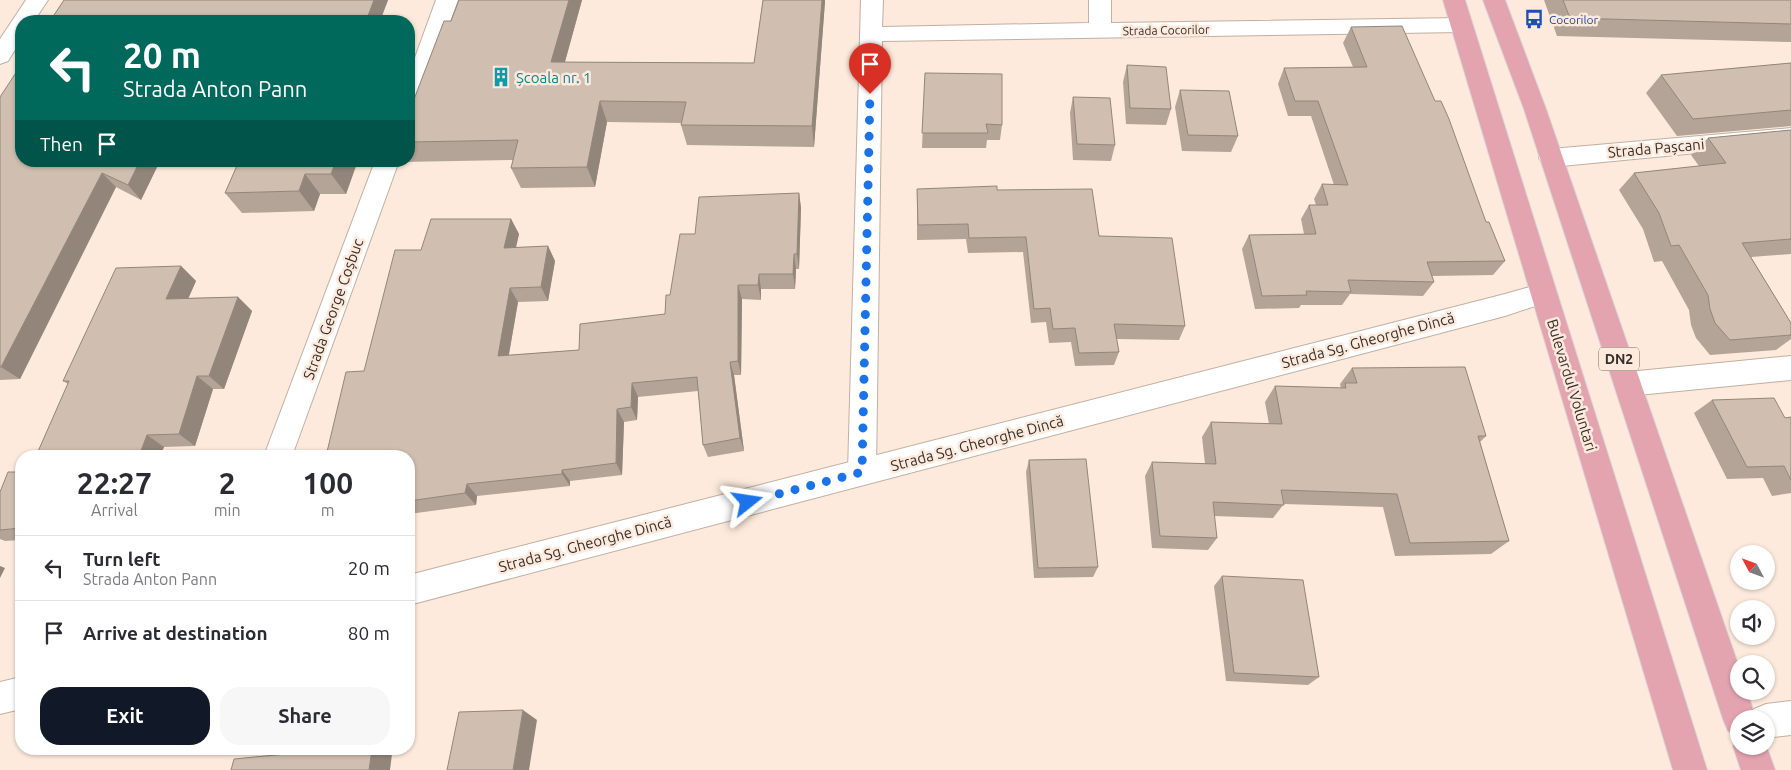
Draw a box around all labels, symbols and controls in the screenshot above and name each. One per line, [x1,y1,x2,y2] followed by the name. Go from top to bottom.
[1523,8,1545,30] bus stop icon: Cocorilor
[1549,13,1599,26] place label: Cocorilor
[1123,23,1210,37] street label: Strada Cocorilor
[40,35,105,100] icon: left
[123,35,201,75] text: 20 m
[849,43,891,94] pin
[856,50,884,78] icon: arrive
[490,66,512,88] building icon: Școala nr. 1
[516,69,592,86] place label: Școala nr. 1
[123,76,307,101] text: Strada Anton Pann
[93,130,121,158] icon: arrive
[40,133,83,155] text: Then
[1607,135,1705,161] street label: Strada Pașcani
[300,236,366,382] street label: Strada George Coșbuc
[1280,309,1456,371] street label: Strada Sg. Gheorghe Dincă
[1544,317,1600,453] street label: Bulevardul Voluntari
[1599,348,1639,370] road number: DN2
[889,412,1065,474] street label: Strada Sg. Gheorghe Dincă
[77,466,152,500] text: 22:27
[219,466,236,500] text: 2
[302,466,353,500] text: 100
[721,475,773,527] position arrow
[91,501,138,519] text: Arrival
[214,501,241,519] text: min
[321,501,335,519] text: m
[497,513,673,575] street label: Strada Sg. Gheorghe Dincă
[1730,545,1775,590] north arrow
[1730,545,1775,755] map controls
[83,548,161,570] text: Turn left
[40,554,68,582] icon: left
[348,557,390,579] text: 20 m
[83,570,217,588] text: Strada Anton Pann
[1730,600,1775,645] button: sound
[40,619,68,647] icon: arrive
[83,622,268,644] text: Arrive at destination
[348,622,390,644] text: 80 m
[1730,655,1775,700] button: search
[40,687,210,745] button: Exit
[220,687,390,745] button: Share
[1730,710,1775,755] button: layers

